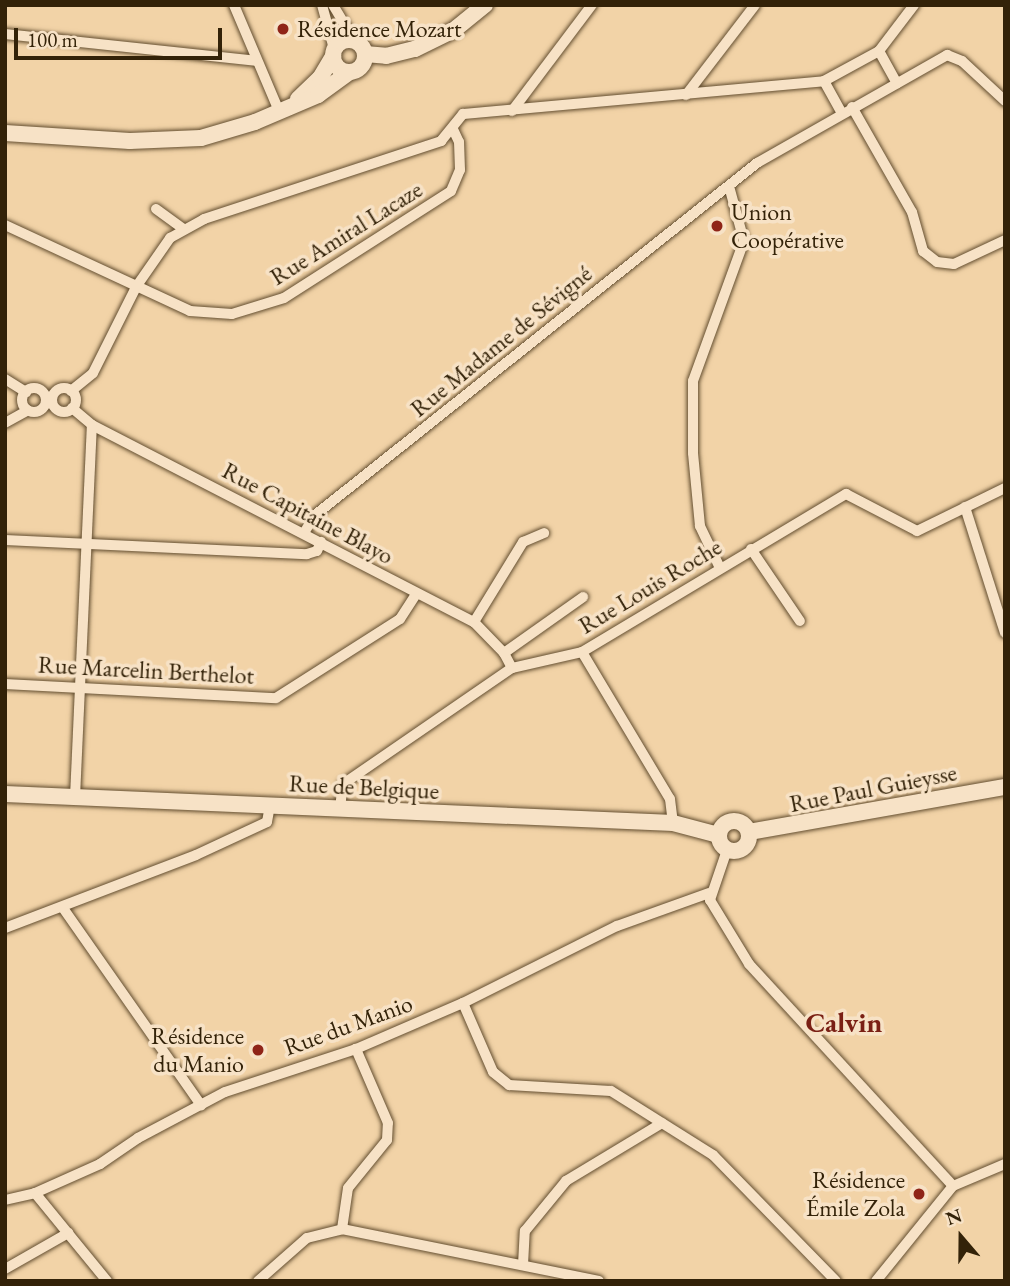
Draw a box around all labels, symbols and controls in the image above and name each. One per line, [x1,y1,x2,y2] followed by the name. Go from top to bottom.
[18,14,226,58] scale bar
[297,15,462,43] place label: Résidence Mozart
[275,21,291,37] marker: Résidence Mozart
[27,26,78,53] text: 100 m
[265,175,427,291] street label: Rue Amiral Lacaze
[731,198,844,254] place label: Union Coopérative
[709,218,725,234] marker: Union Coopérative
[405,259,597,423] street label: Rue Madame de Sévigné
[218,456,398,570] street label: Rue Capitaine Blayo
[573,532,727,640] street label: Rue Louis Roche
[37,650,255,690] street label: Rue Marcelin Berthelot
[787,758,959,818] street label: Rue Paul Guieysse
[288,769,440,805] street label: Rue de Belgique
[280,988,416,1062] street label: Rue du Manio
[806,1005,882,1039] district label: Calvin
[151,1022,244,1078] place label: Résidence du Manio
[250,1042,266,1058] marker: Résidence du Manio
[806,1166,905,1222] place label: Résidence Émile Zola
[911,1186,927,1202] marker: Résidence Émile Zola
[926,1202,996,1272] north arrow
[942,1202,965,1231] text: N

